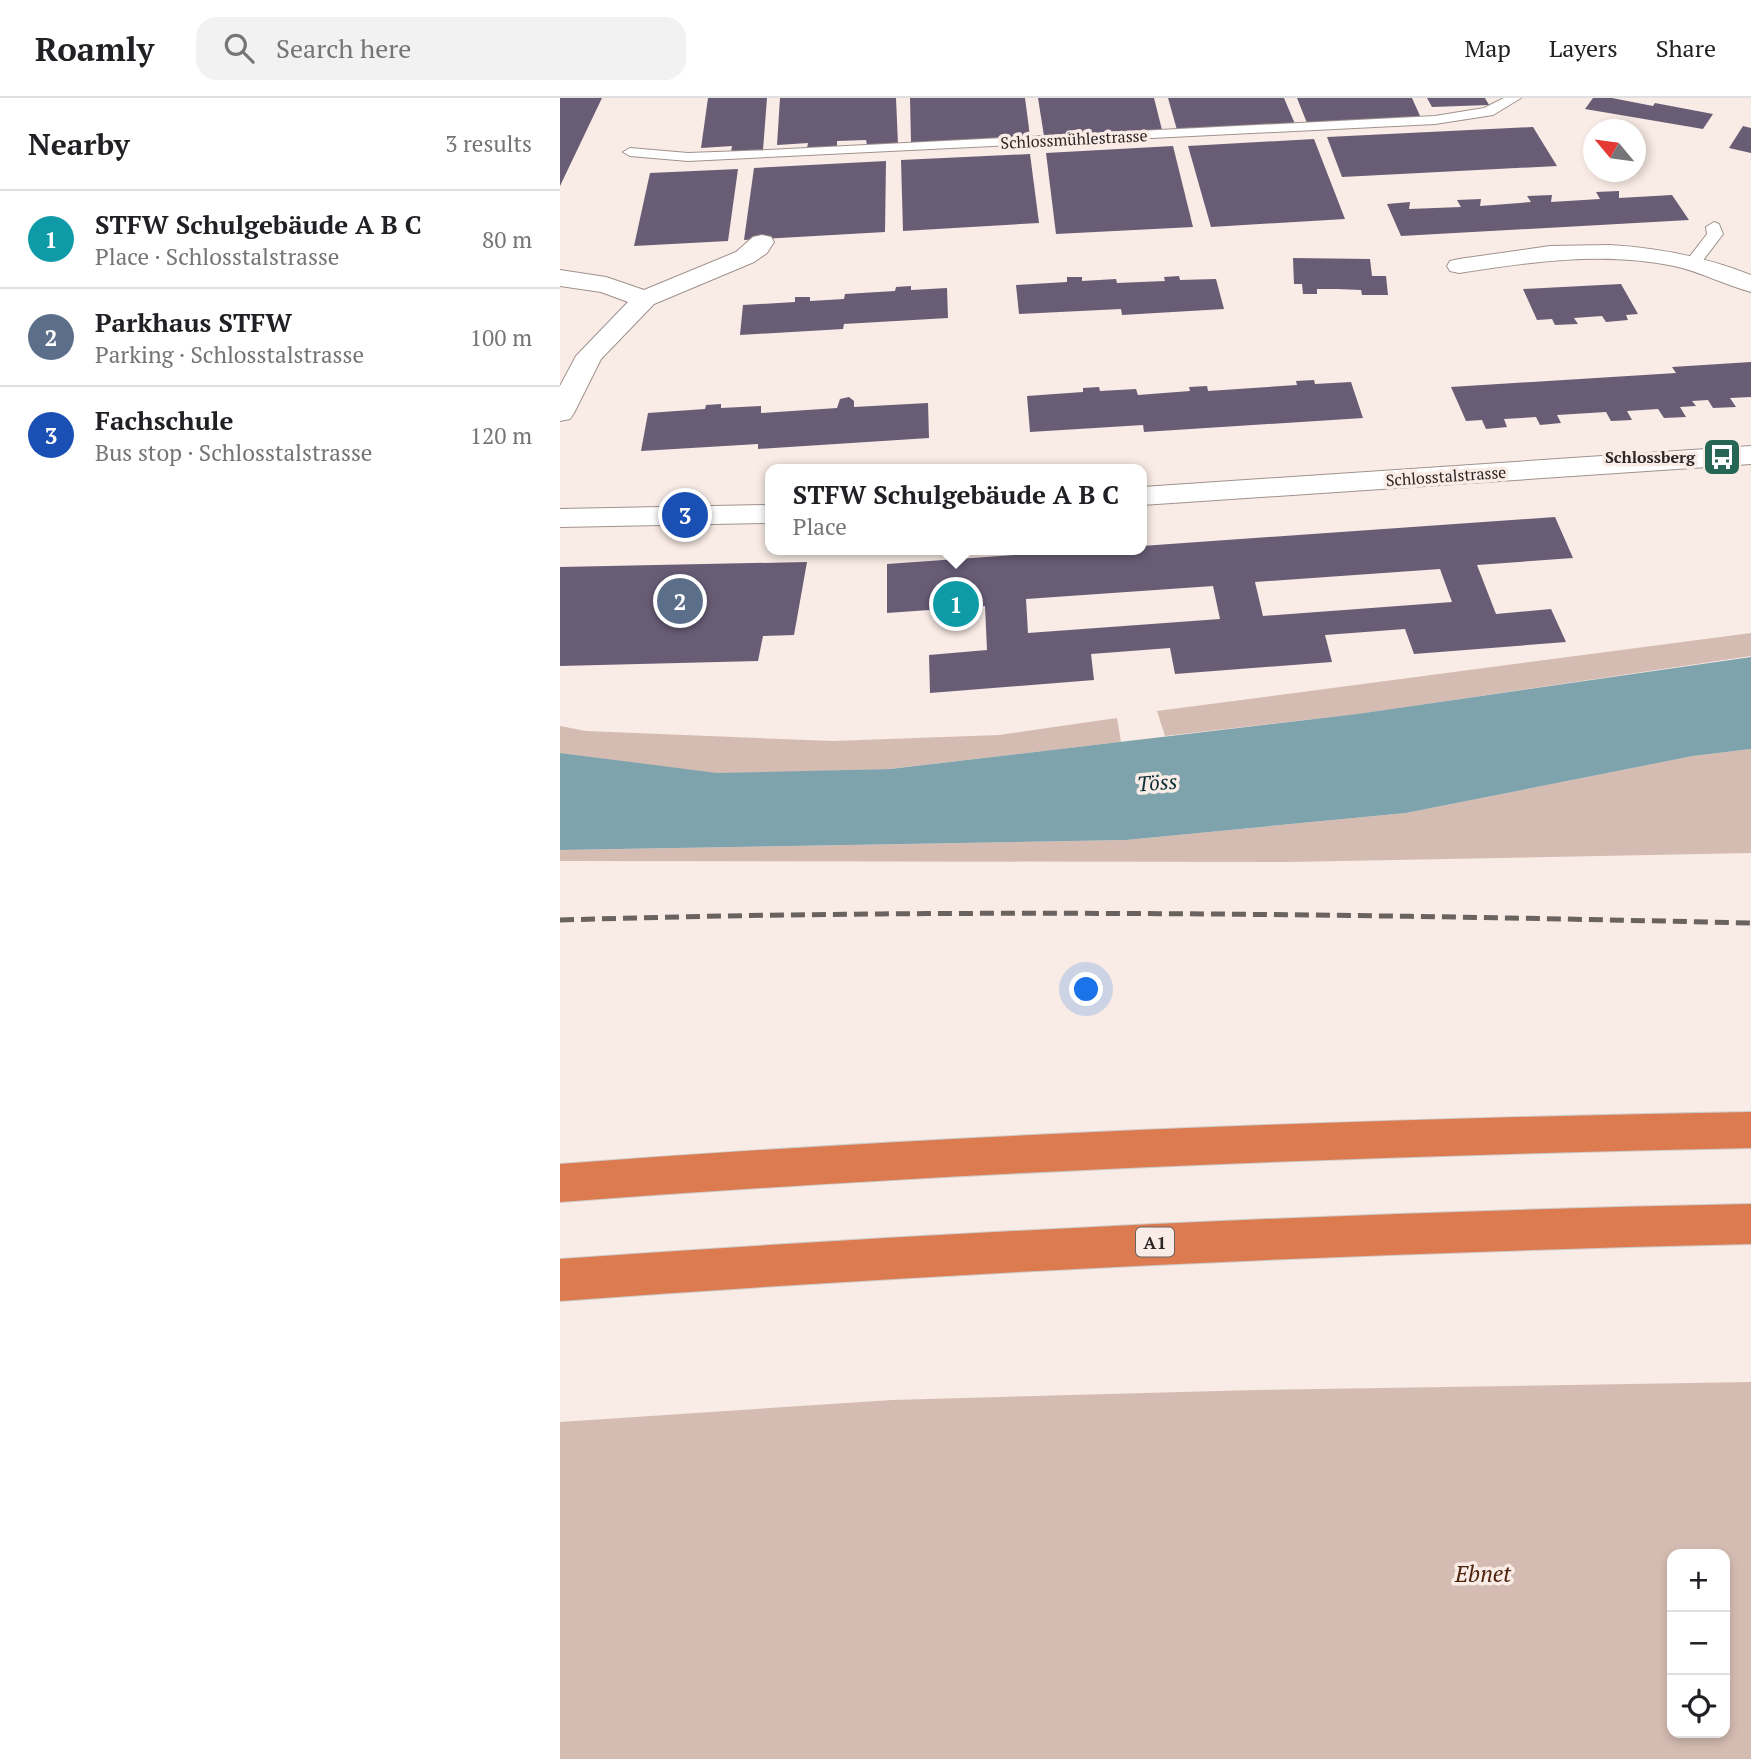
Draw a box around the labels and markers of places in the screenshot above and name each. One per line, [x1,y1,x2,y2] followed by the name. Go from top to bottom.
[1701,436,1743,478] bus stop icon: Schlossberg
[1605,446,1696,468] place label: Schlossberg
[662,489,708,541] pin: 3
[657,575,703,627] pin: 2
[933,578,979,630] pin: 1

